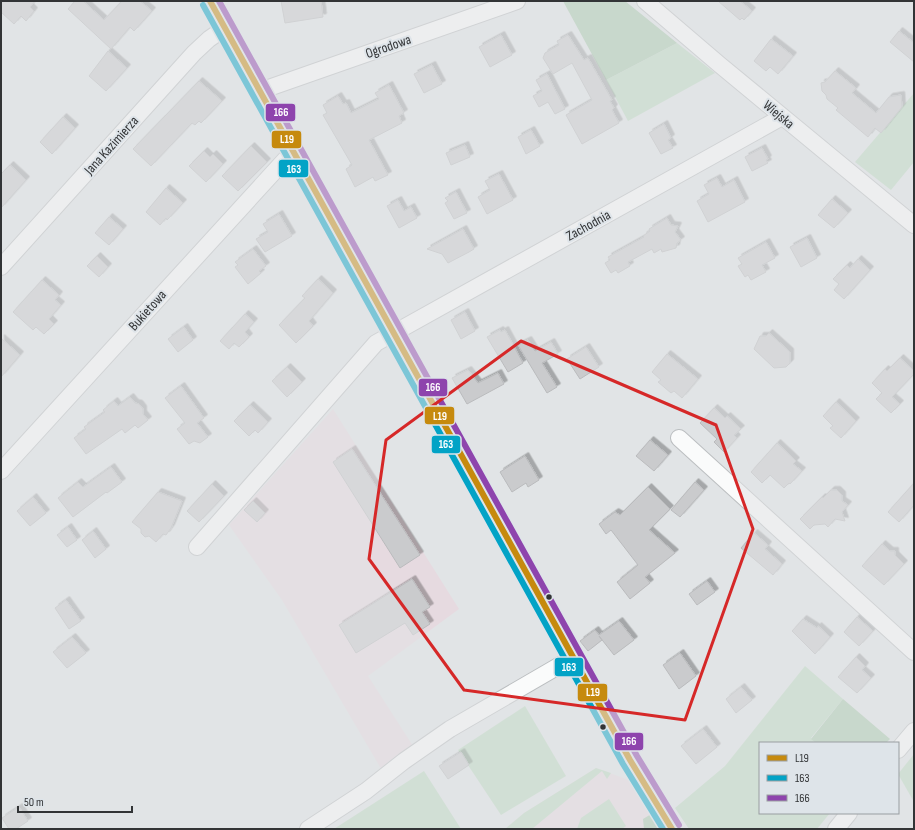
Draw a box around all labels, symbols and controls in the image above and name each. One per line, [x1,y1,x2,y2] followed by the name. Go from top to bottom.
[363,31,413,62] street label: Ogrodowa
[760,96,798,132] street label: Wiejska
[265,103,296,122] line badge: 166
[274,106,288,119] text: 166
[80,113,142,179] street label: Jana Kazimierza
[271,130,302,149] line badge: L19
[280,133,294,146] text: L19
[278,159,309,178] line badge: 163
[287,163,301,176] text: 163
[563,206,613,245] street label: Zachodnia
[125,287,170,334] street label: Bukietowa
[418,378,448,397] line badge: 166
[426,381,440,394] text: 166
[424,406,455,425] line badge: L19
[433,410,447,423] text: L19
[431,435,461,454] line badge: 163
[439,438,453,451] text: 163
[544,592,554,602] unlabelled marker
[554,657,584,677] line badge: 163
[562,661,576,674] text: 163
[577,683,608,702] line badge: L19
[586,686,600,699] text: L19
[598,722,608,732] unlabelled marker
[614,732,644,751] line badge: 166
[622,735,636,748] text: 166
[759,742,899,814] legend
[795,751,809,766] text: L19
[795,771,809,786] text: 163
[18,788,132,814] scale bar
[795,791,810,806] text: 166
[24,795,44,810] text: 50 m

